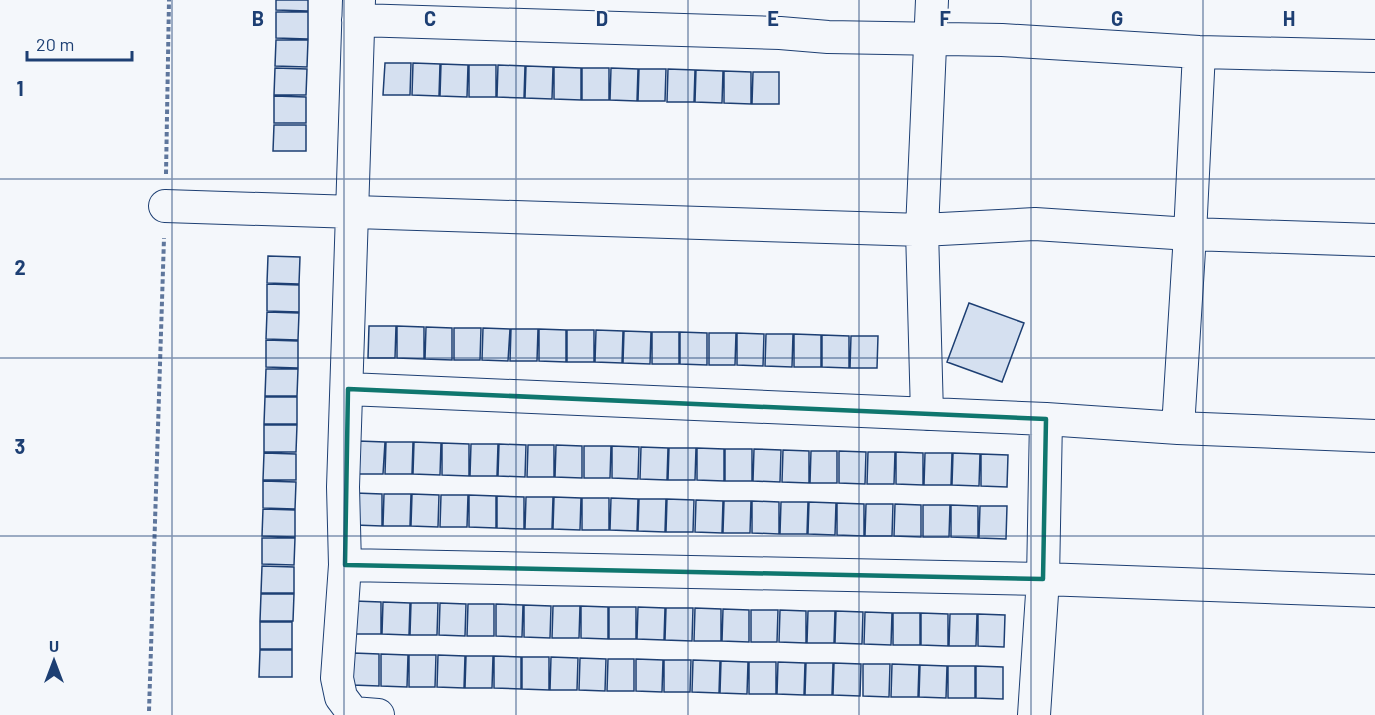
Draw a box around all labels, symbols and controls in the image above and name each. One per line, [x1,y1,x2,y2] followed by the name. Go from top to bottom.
[252,6,264,30] text: B
[424,6,436,30] text: C
[596,6,608,30] text: D
[767,6,779,30] text: E
[939,6,951,30] text: F
[1111,6,1123,30] text: G
[1283,6,1295,30] text: H
[27,24,132,62] scale bar
[36,33,74,55] text: 20 m
[16,76,24,100] text: 1
[14,255,26,279] text: 2
[15,434,25,458] text: 3
[24,631,84,691] north arrow
[49,636,59,655] text: U

